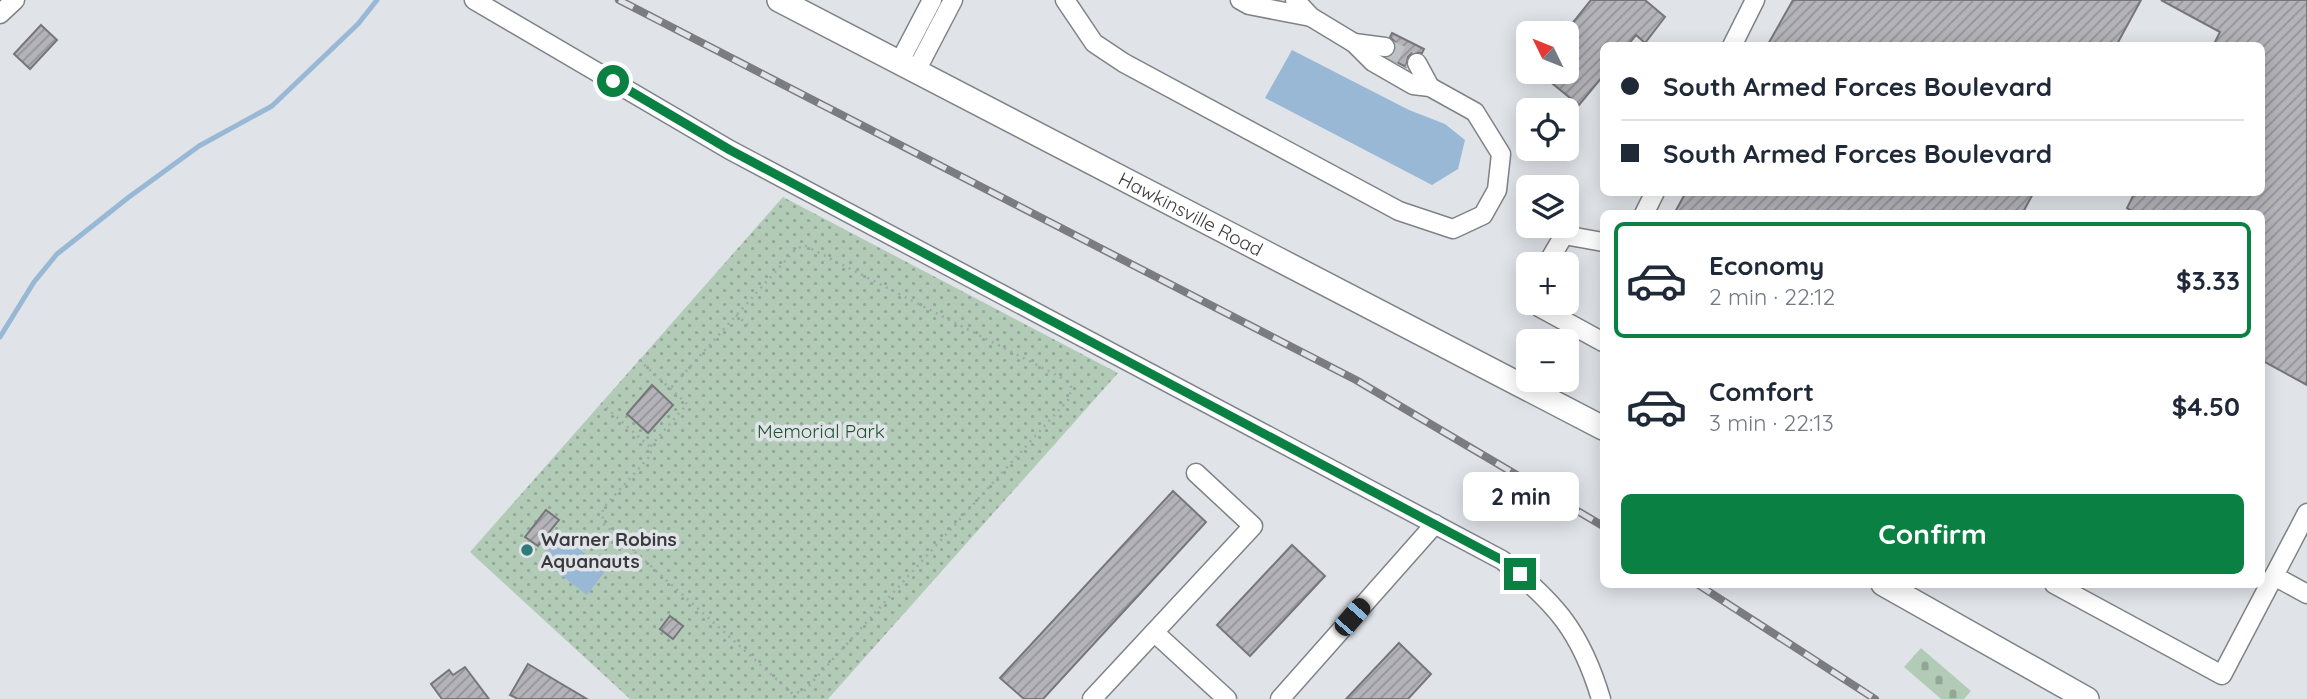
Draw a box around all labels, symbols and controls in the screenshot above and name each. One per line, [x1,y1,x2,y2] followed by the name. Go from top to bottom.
[1516,21,1578,84] north arrow
[1516,21,1579,392] map controls
[597,65,629,97] route start
[1663,70,2052,103] text: South Armed Forces Boulevard
[1516,98,1579,161] button: locate
[1663,137,2052,170] text: South Armed Forces Boulevard
[1115,167,1267,261] street label: Hawkinsville Road
[1516,175,1579,238] button: layers
[1625,249,1688,312] icon: car
[1709,249,1824,282] text: Economy
[1516,252,1579,315] button: +
[2176,264,2240,297] text: $3.33
[1709,282,1835,311] text: 2 min · 22:12
[1516,329,1579,392] button: −
[1625,375,1688,438] icon: car
[1709,375,1814,408] text: Comfort
[2172,390,2240,423] text: $4.50
[1709,408,1834,437] text: 3 min · 22:13
[757,419,885,443] park label: Memorial Park
[1462,472,1578,522] callout: 2 min
[1491,482,1551,511] text: 2 min
[1621,494,2244,574] button: Confirm
[541,527,677,573] place label: Warner Robins Aquanauts
[519,542,535,558] marker: Warner Robins Aquanauts
[1504,558,1536,590] route end
[1331,594,1374,640] car

